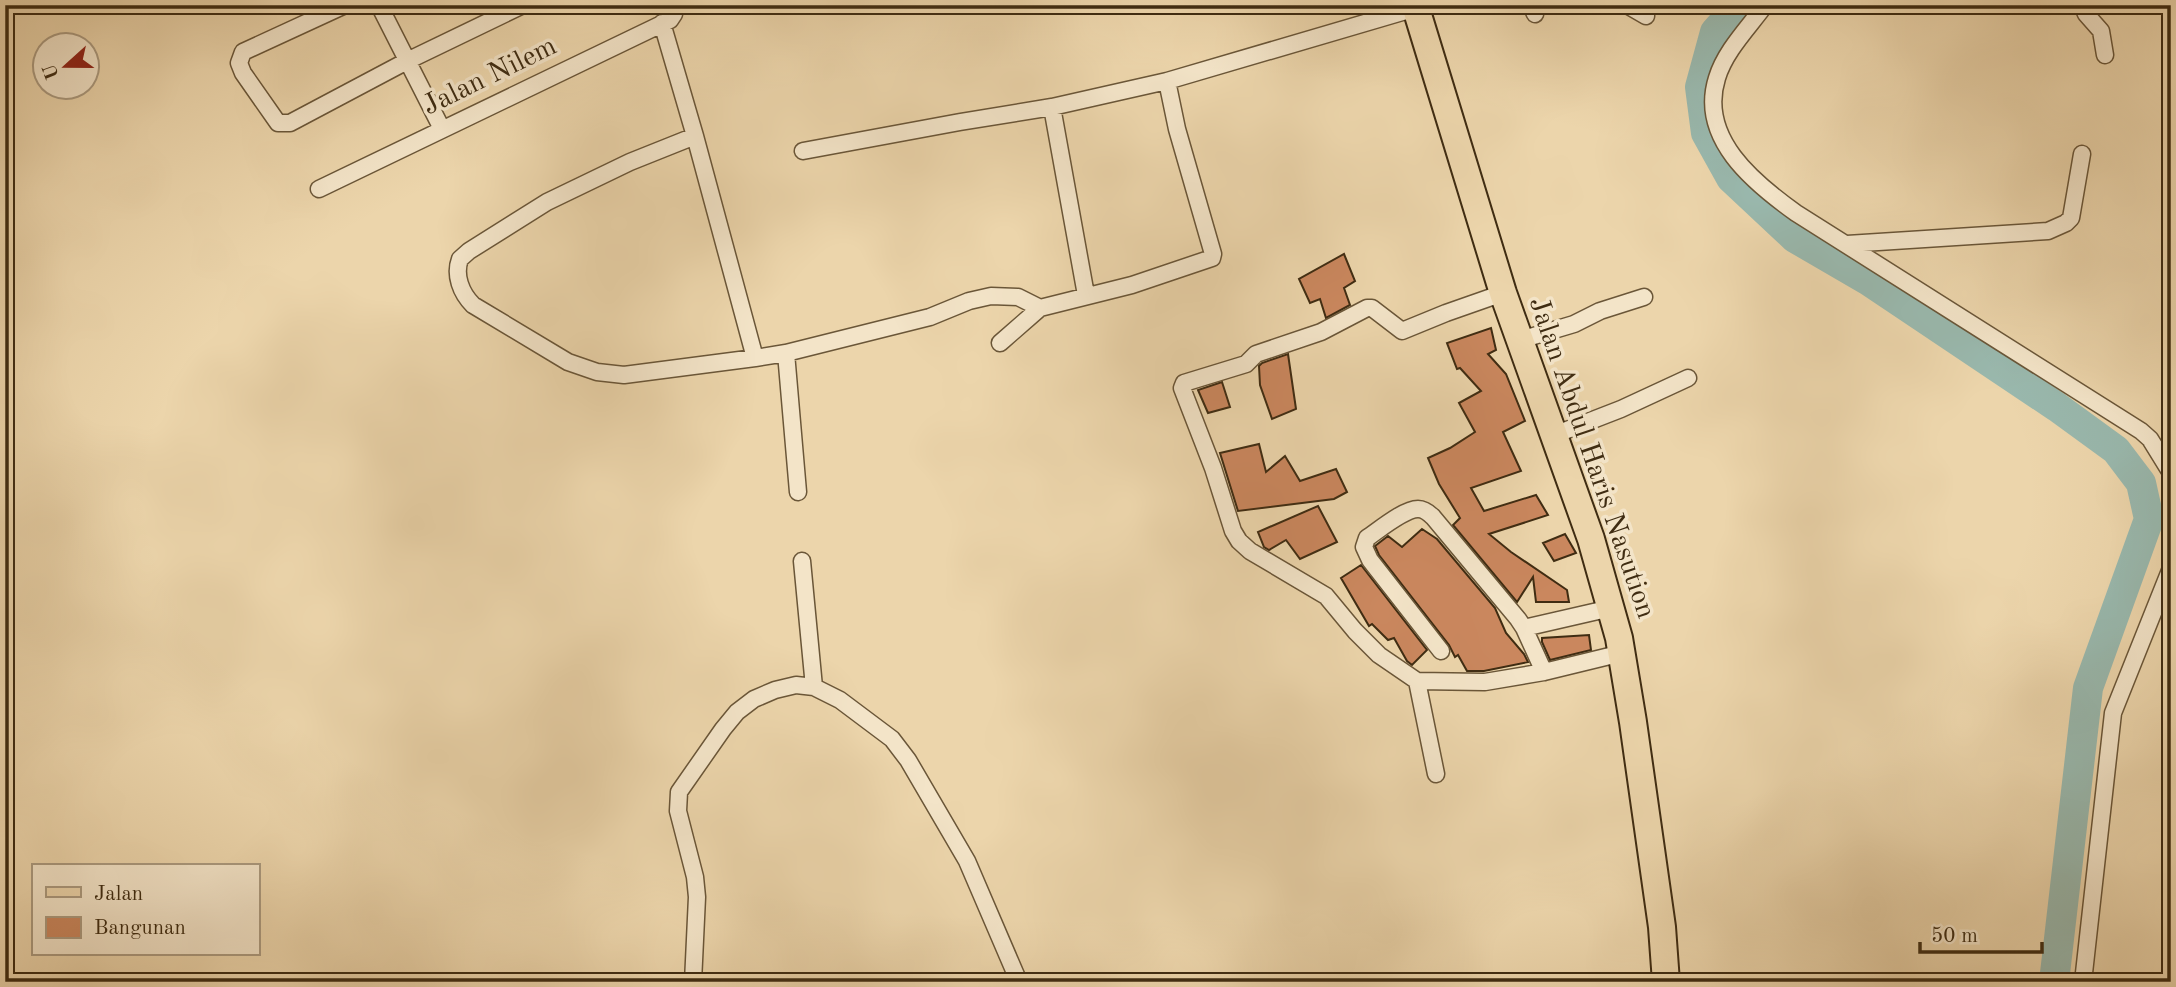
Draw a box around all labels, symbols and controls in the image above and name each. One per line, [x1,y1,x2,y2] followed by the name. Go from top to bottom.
[32,32,102,102] north arrow
[419,33,561,121] street label: Jalan Nilem
[41,61,64,82] text: U
[1523,294,1659,622] street label: Jalan Abdul Haris Nasution
[32,864,259,956] legend
[94,884,143,905] text: Jalan
[1920,910,2043,954] scale bar
[94,918,186,939] text: Bangunan
[1931,926,1978,947] text: 50 m

